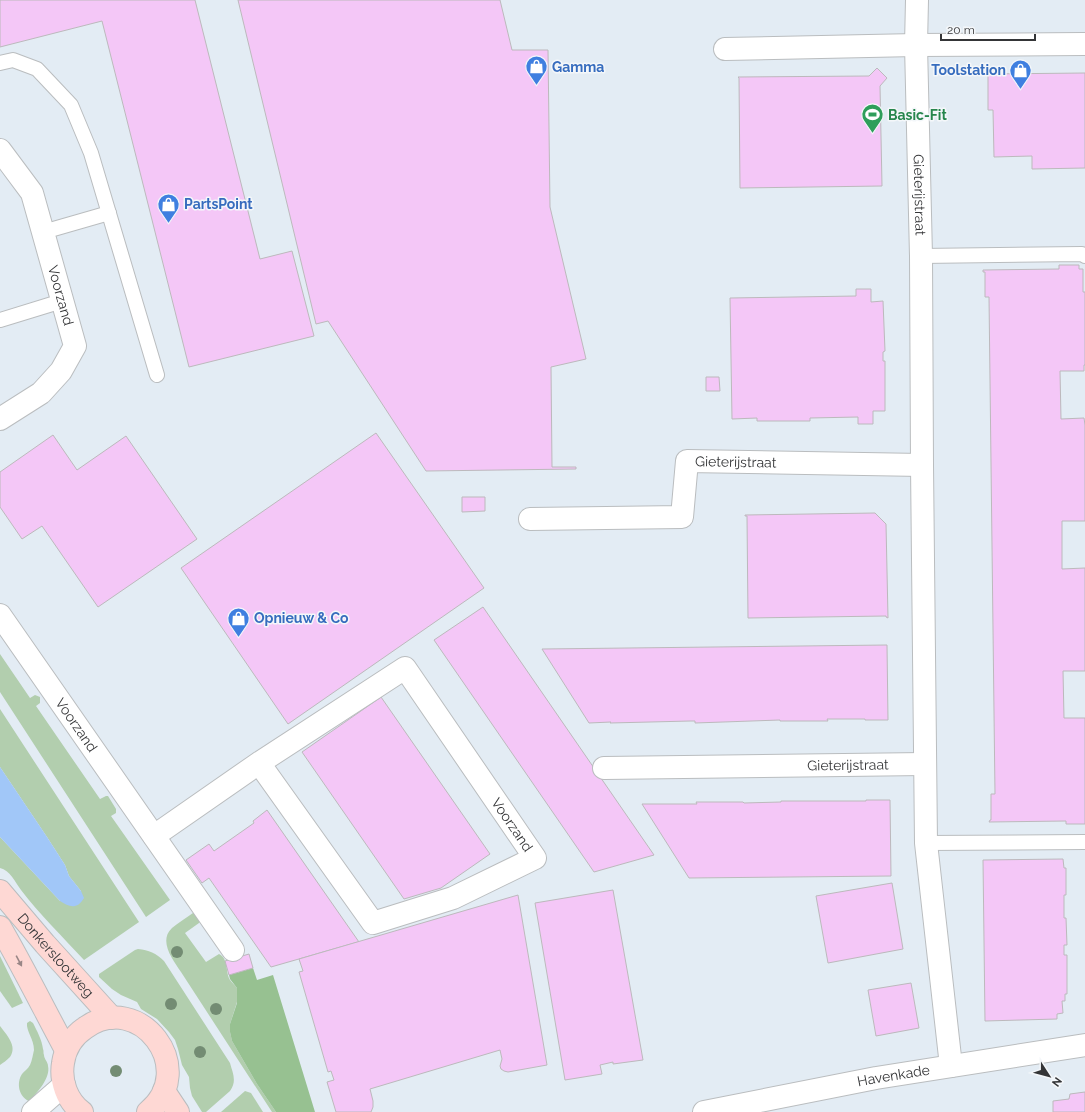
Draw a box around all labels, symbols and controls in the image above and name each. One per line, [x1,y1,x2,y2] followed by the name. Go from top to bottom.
[941,16,1035,42] scale bar
[947,23,975,37] text: 20 m
[524,54,550,87] shop icon: Gamma
[1008,57,1034,90] shop icon: Toolstation
[552,59,604,75] place label: Gamma
[931,62,1006,78] place label: Toolstation
[860,102,886,135] sports icon: Basic-Fit
[888,107,947,123] place label: Basic-Fit
[911,154,929,236] street label: Gieterijstraat
[156,191,182,224] shop icon: PartsPoint
[184,196,253,212] place label: PartsPoint
[45,264,77,327] street label: Voorzand
[695,453,777,471] street label: Gieterijstraat
[225,605,251,638] shop icon: Opnieuw & Co
[254,610,349,626] place label: Opnieuw & Co
[52,695,101,755] street label: Voorzand
[807,756,889,773] street label: Gieterijstraat
[488,795,536,855] street label: Voorzand
[14,910,97,1000] street label: Donkerslootweg
[16,955,23,966] one-way arrow
[1029,1056,1069,1096] north arrow
[856,1062,931,1090] street label: Havenkade
[1049,1074,1064,1089] text: N

